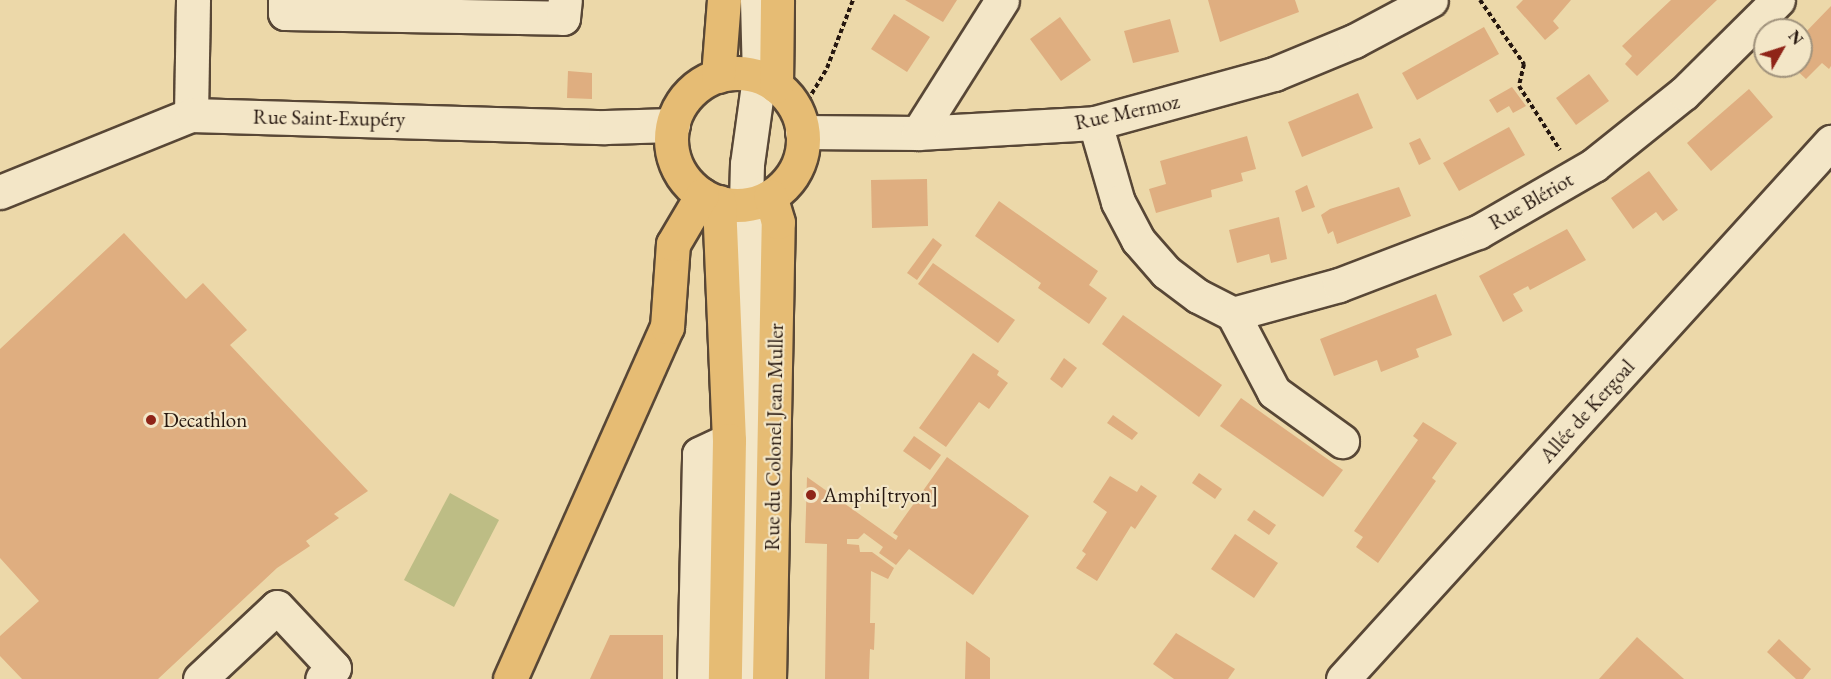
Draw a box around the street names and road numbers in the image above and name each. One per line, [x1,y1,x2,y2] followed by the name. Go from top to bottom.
[1072,89,1182,135] street label: Rue Mermoz
[253,104,405,132] street label: Rue Saint-Exupéry
[1484,167,1578,235] street label: Rue Blériot
[759,323,789,551] street label: Rue du Colonel Jean Muller
[1534,354,1640,468] street label: Allée de Kergoal

